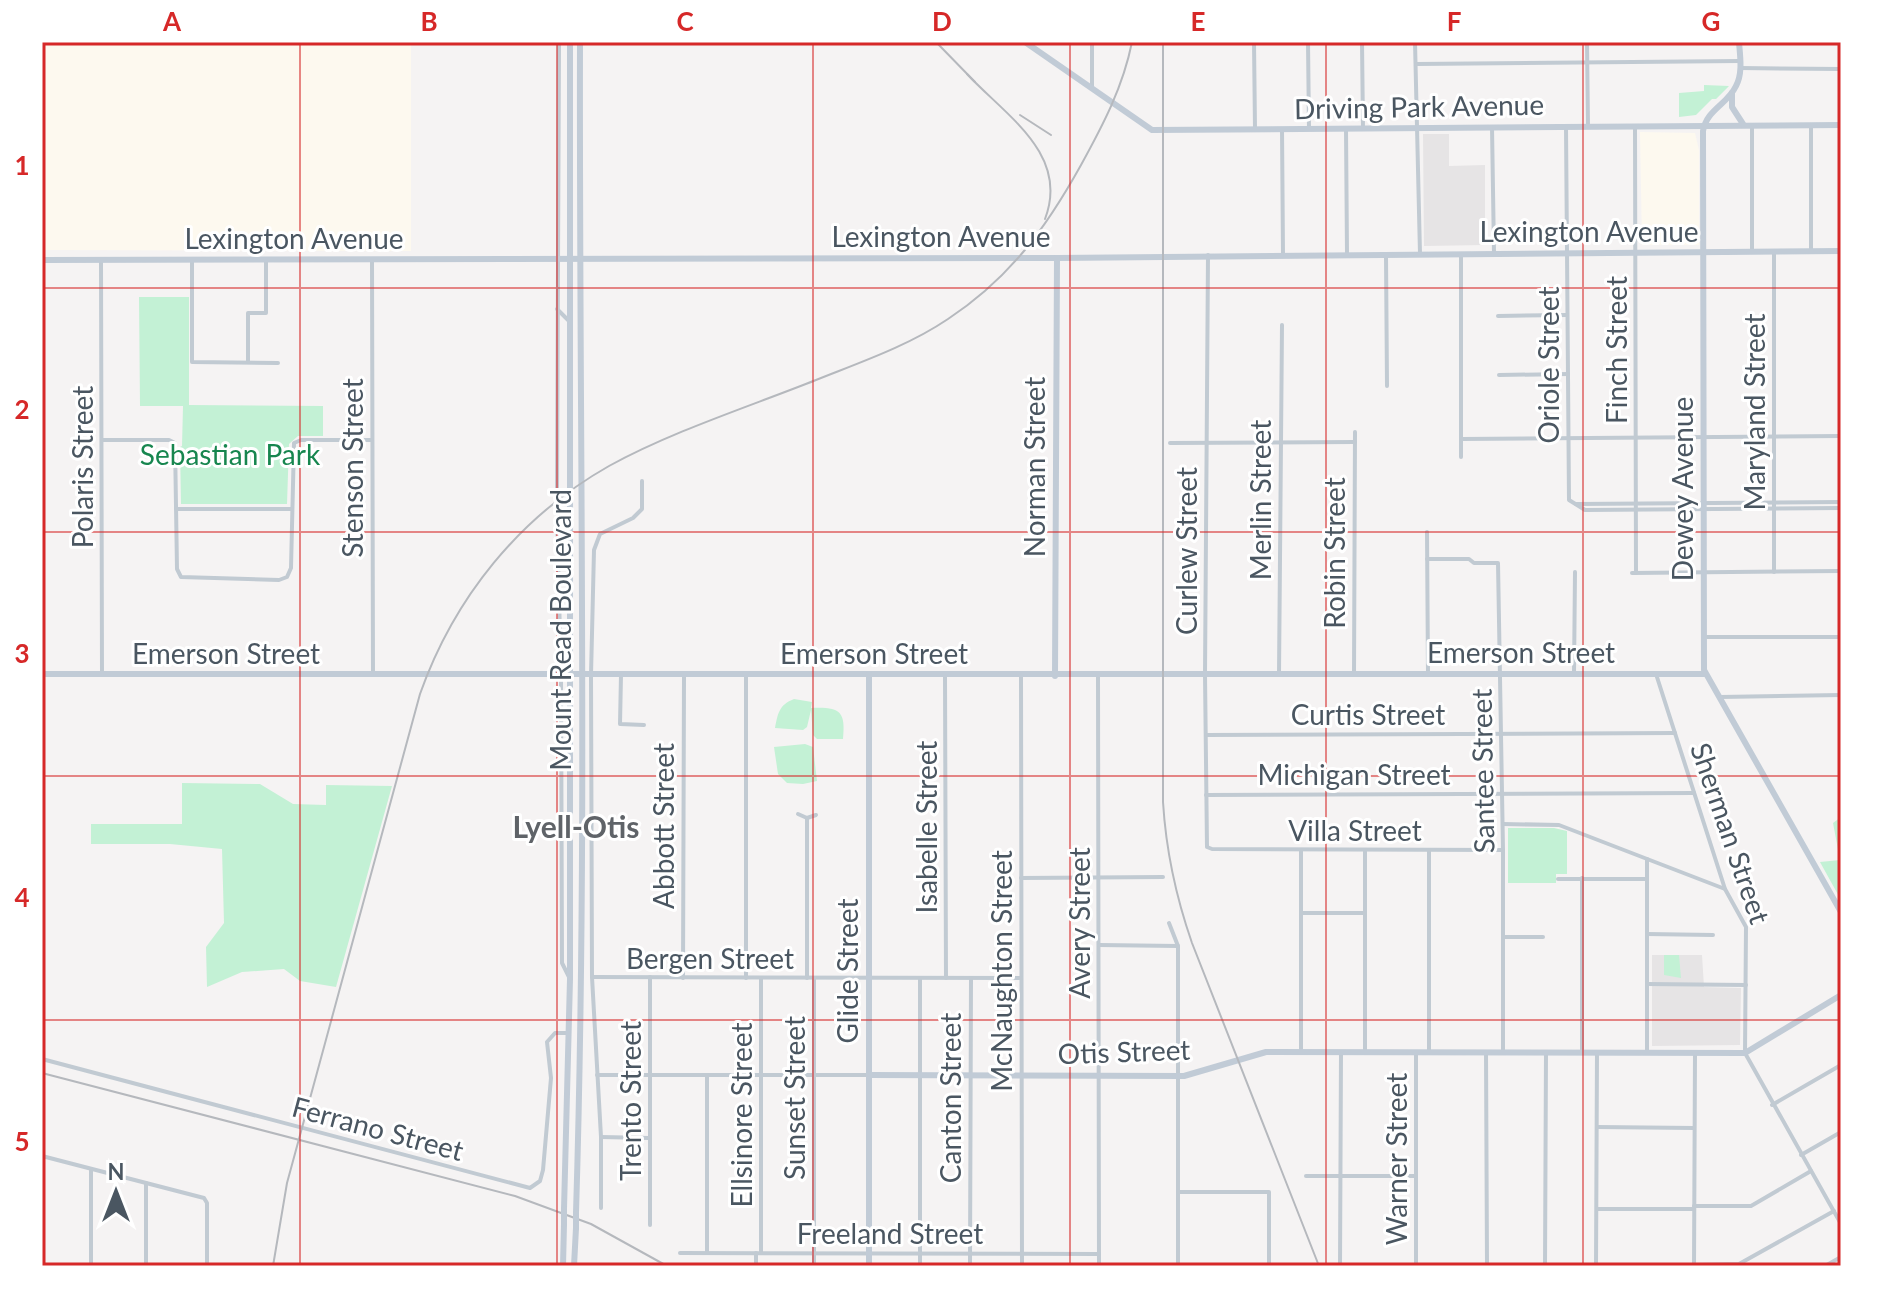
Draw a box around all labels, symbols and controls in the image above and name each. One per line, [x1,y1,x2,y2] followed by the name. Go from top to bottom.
[162,5,182,37] text: A
[420,5,438,37] text: B
[676,5,694,37] text: C
[932,5,952,37] text: D
[1191,5,1205,37] text: E
[1447,5,1461,37] text: F
[1702,5,1720,37] text: G
[1294,87,1544,125] street label: Driving Park Avenue
[14,149,30,181] text: 1
[1479,214,1699,248] street label: Lexington Avenue
[831,219,1051,253] street label: Lexington Avenue
[184,221,404,255] street label: Lexington Avenue
[1599,276,1633,424] street label: Finch Street
[1531,286,1565,444] street label: Oriole Street
[1737,314,1771,510] street label: Maryland Street
[1017,377,1051,557] street label: Norman Street
[335,378,369,558] street label: Stenson Street
[65,386,99,548] street label: Polaris Street
[14,393,30,425] text: 2
[1665,397,1699,581] street label: Dewey Avenue
[1243,420,1277,580] street label: Merlin Street
[140,437,321,471] park label: Sebastian Park
[1169,467,1203,635] street label: Curlew Street
[1317,477,1351,629] street label: Robin Street
[543,489,577,771] street label: Mount Read Boulevard
[1427,635,1615,669] street label: Emerson Street
[132,636,320,670] street label: Emerson Street
[780,636,968,670] street label: Emerson Street
[14,637,30,669] text: 3
[1464,688,1500,854] street label: Santee Street
[1291,697,1445,731] street label: Curtis Street
[1684,738,1778,928] street label: Sherman Street
[909,741,943,913] street label: Isabelle Street
[646,743,680,909] street label: Abbott Street
[1257,757,1451,791] street label: Michigan Street
[512,808,640,844] district label: Lyell-Otis
[1288,813,1422,847] street label: Villa Street
[1062,847,1096,999] street label: Avery Street
[984,850,1018,1092] street label: McNaughton Street
[14,881,30,913] text: 4
[830,898,864,1044] street label: Glide Street
[626,941,794,975] street label: Bergen Street
[933,1013,967,1183] street label: Canton Street
[777,1016,811,1180] street label: Sunset Street
[613,1021,647,1181] street label: Trento Street
[724,1023,758,1207] street label: Ellsinore Street
[1057,1032,1191,1070] street label: Otis Street
[1379,1073,1413,1245] street label: Warner Street
[289,1089,467,1167] street label: Ferrano Street
[14,1125,30,1157] text: 5
[76,1152,156,1232] north arrow
[108,1158,124,1185] text: N
[797,1216,983,1250] street label: Freeland Street

